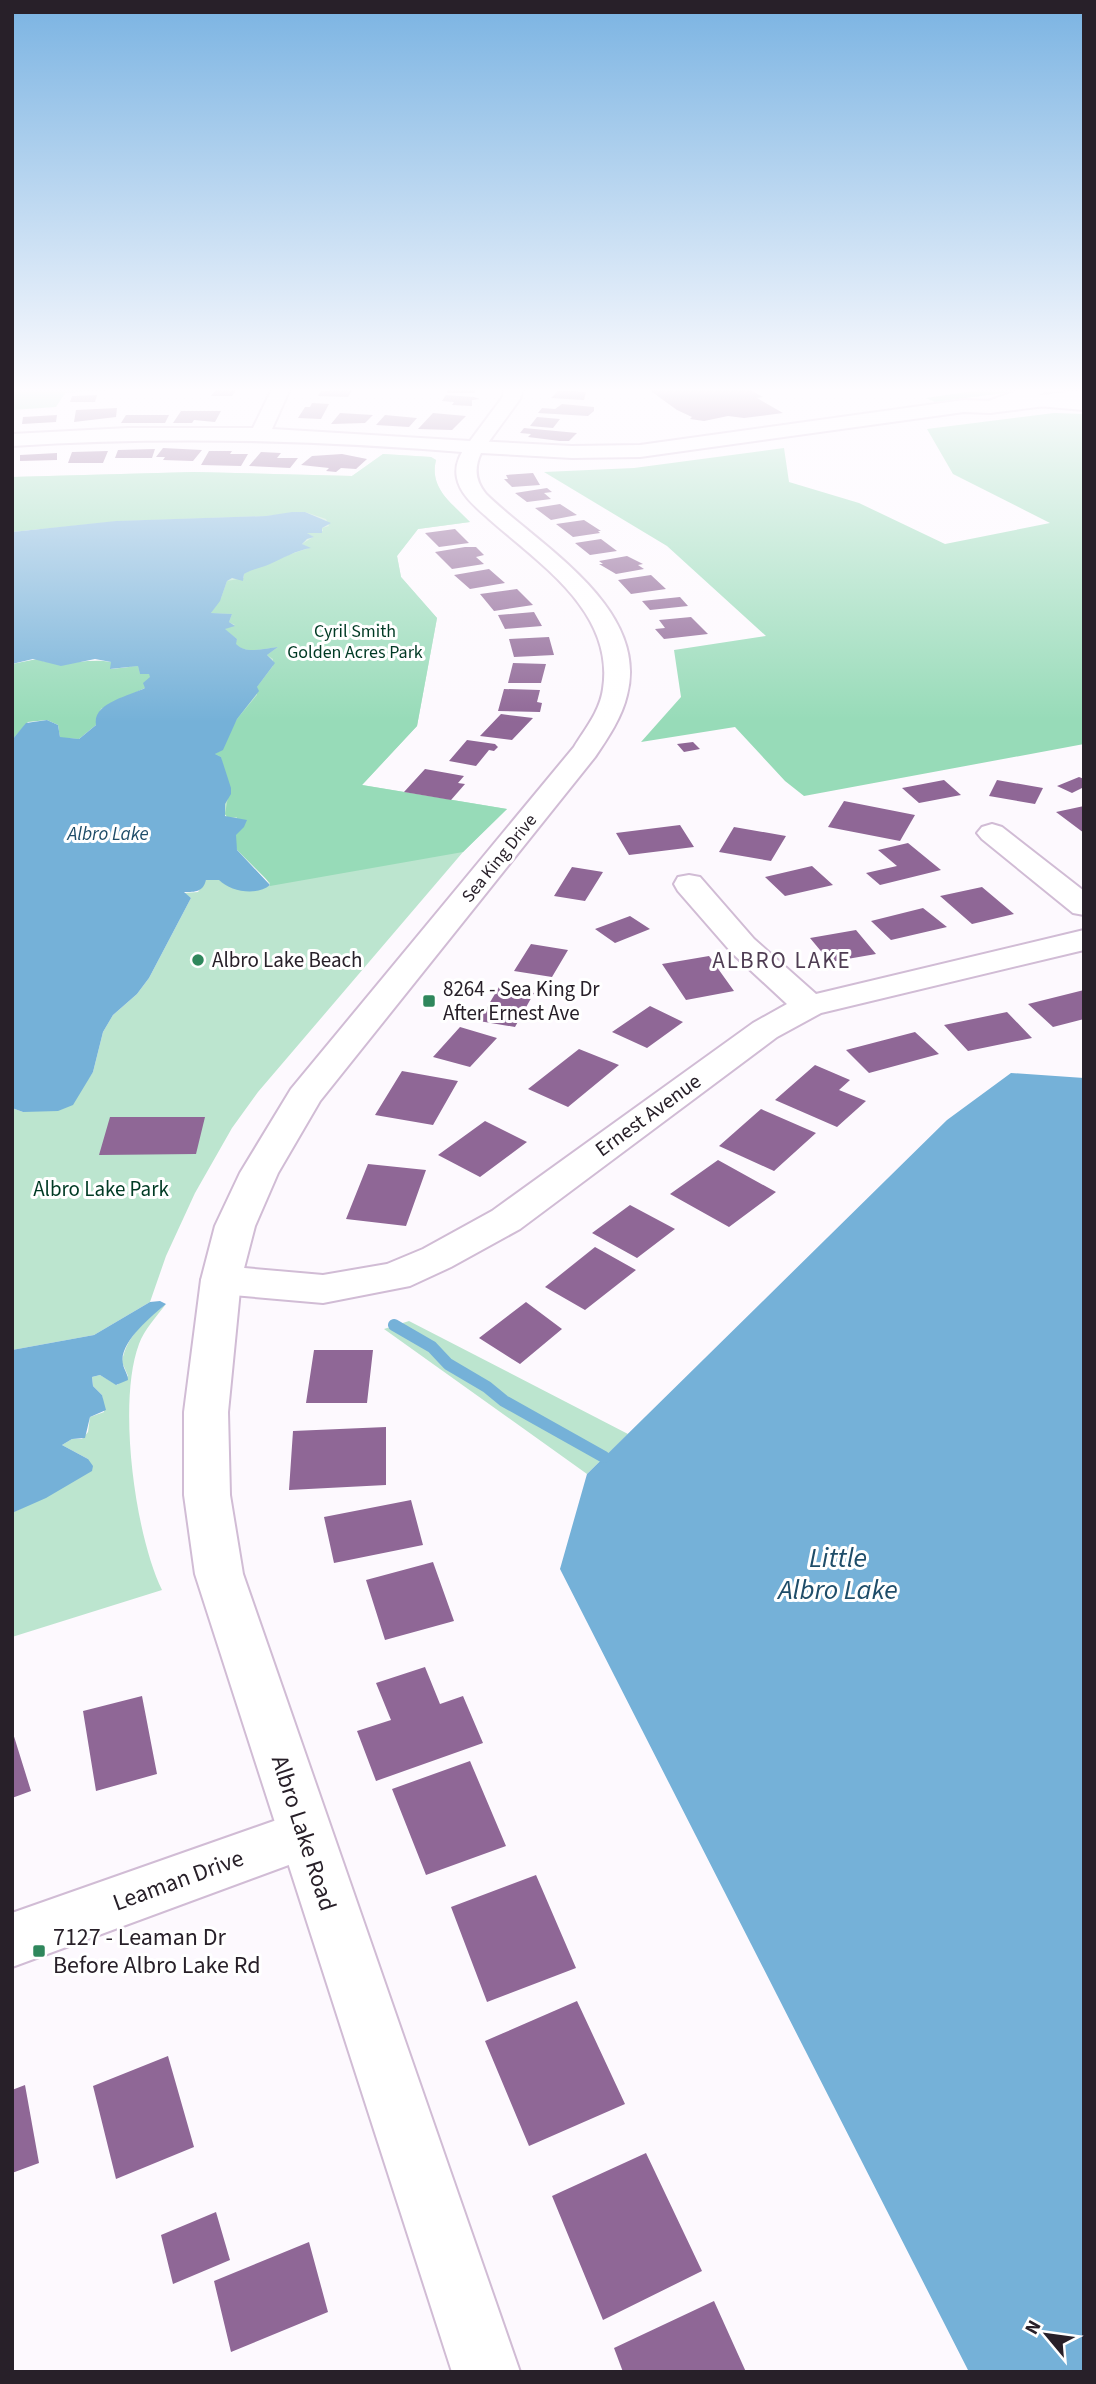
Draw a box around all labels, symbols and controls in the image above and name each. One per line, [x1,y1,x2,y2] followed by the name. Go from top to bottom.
[287,619,423,665] park label: Cyril Smith Golden Acres Park
[456,809,543,908] street label: Sea King Drive
[67,821,149,848] water label: Albro Lake
[712,944,852,977] district label: ALBRO LAKE
[212,945,363,975] place label: Albro Lake Beach
[190,952,206,968] marker: Albro Lake Beach
[443,974,600,1028] place label: 8264 - Sea King Dr After Ernest Ave
[421,993,437,1009] marker: 8264 - Sea King Dr After Ernest Ave
[589,1066,707,1164] street label: Ernest Avenue
[33,1174,169,1204] park label: Albro Lake Park
[776,1538,898,1610] water label: Little Albro Lake
[262,1751,345,1915] street label: Albro Lake Road
[108,1841,249,1920] street label: Leaman Drive
[53,1920,261,1983] place label: 7127 - Leaman Dr Before Albro Lake Rd
[31,1943,47,1959] marker: 7127 - Leaman Dr Before Albro Lake Rd
[1012,2300,1082,2370] north arrow
[1019,2315,1048,2340] text: N

